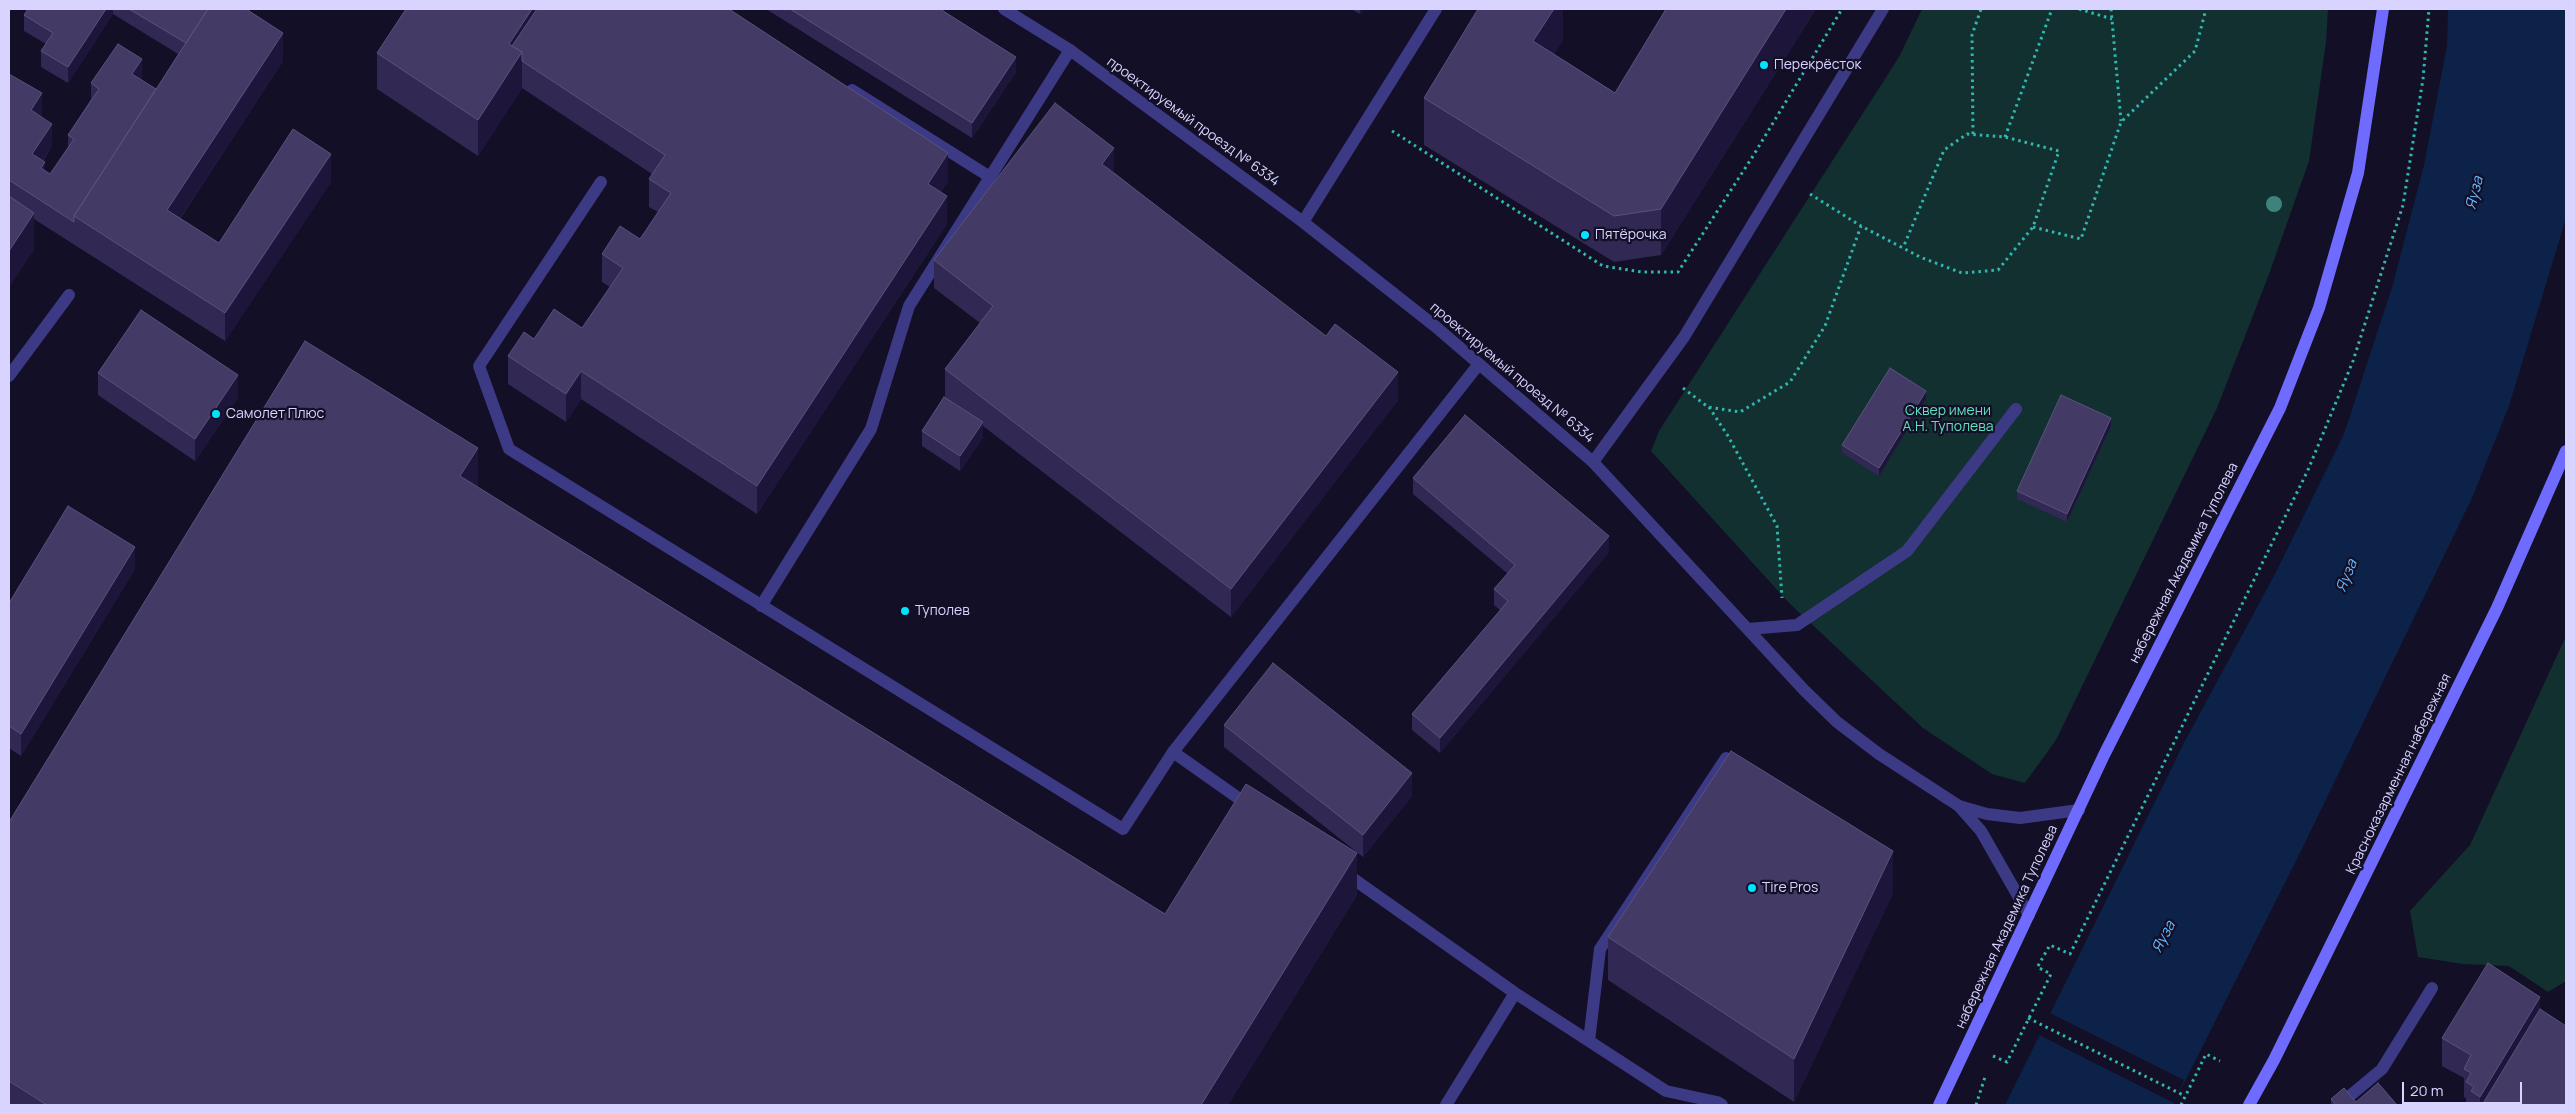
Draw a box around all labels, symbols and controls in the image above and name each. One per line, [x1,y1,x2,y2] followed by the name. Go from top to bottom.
[1103,54,1283,190] street label: проектируемый проезд № 6334
[1774,57,1861,73] place label: Перекрёсток
[1758,59,1770,71] marker: Перекрёсток
[2462,175,2488,211] water label: Яуза
[1595,227,1667,243] place label: Пятёрочка
[1579,229,1591,241] marker: Пятёрочка
[1426,299,1598,447] street label: проектируемый проезд № 6334
[1903,403,1993,436] park label: Сквер имени А.Н. Туполева
[226,406,324,422] place label: Самолет Плюс
[210,408,222,420] marker: Самолет Плюс
[2126,460,2242,666] street label: набережная Академика Туполева
[2332,557,2362,595] water label: Яуза
[915,603,970,619] place label: Туполев
[899,605,911,617] marker: Туполев
[2343,671,2455,877] street label: Красноказарменная набережная
[1952,823,2062,1031] street label: набережная Академика Туполева
[1762,880,1818,896] place label: Tire Pros
[1746,882,1758,894] marker: Tire Pros
[2148,918,2180,956] water label: Яуза
[2405,1072,2525,1104] scale bar
[2410,1080,2443,1101] text: 20 m

